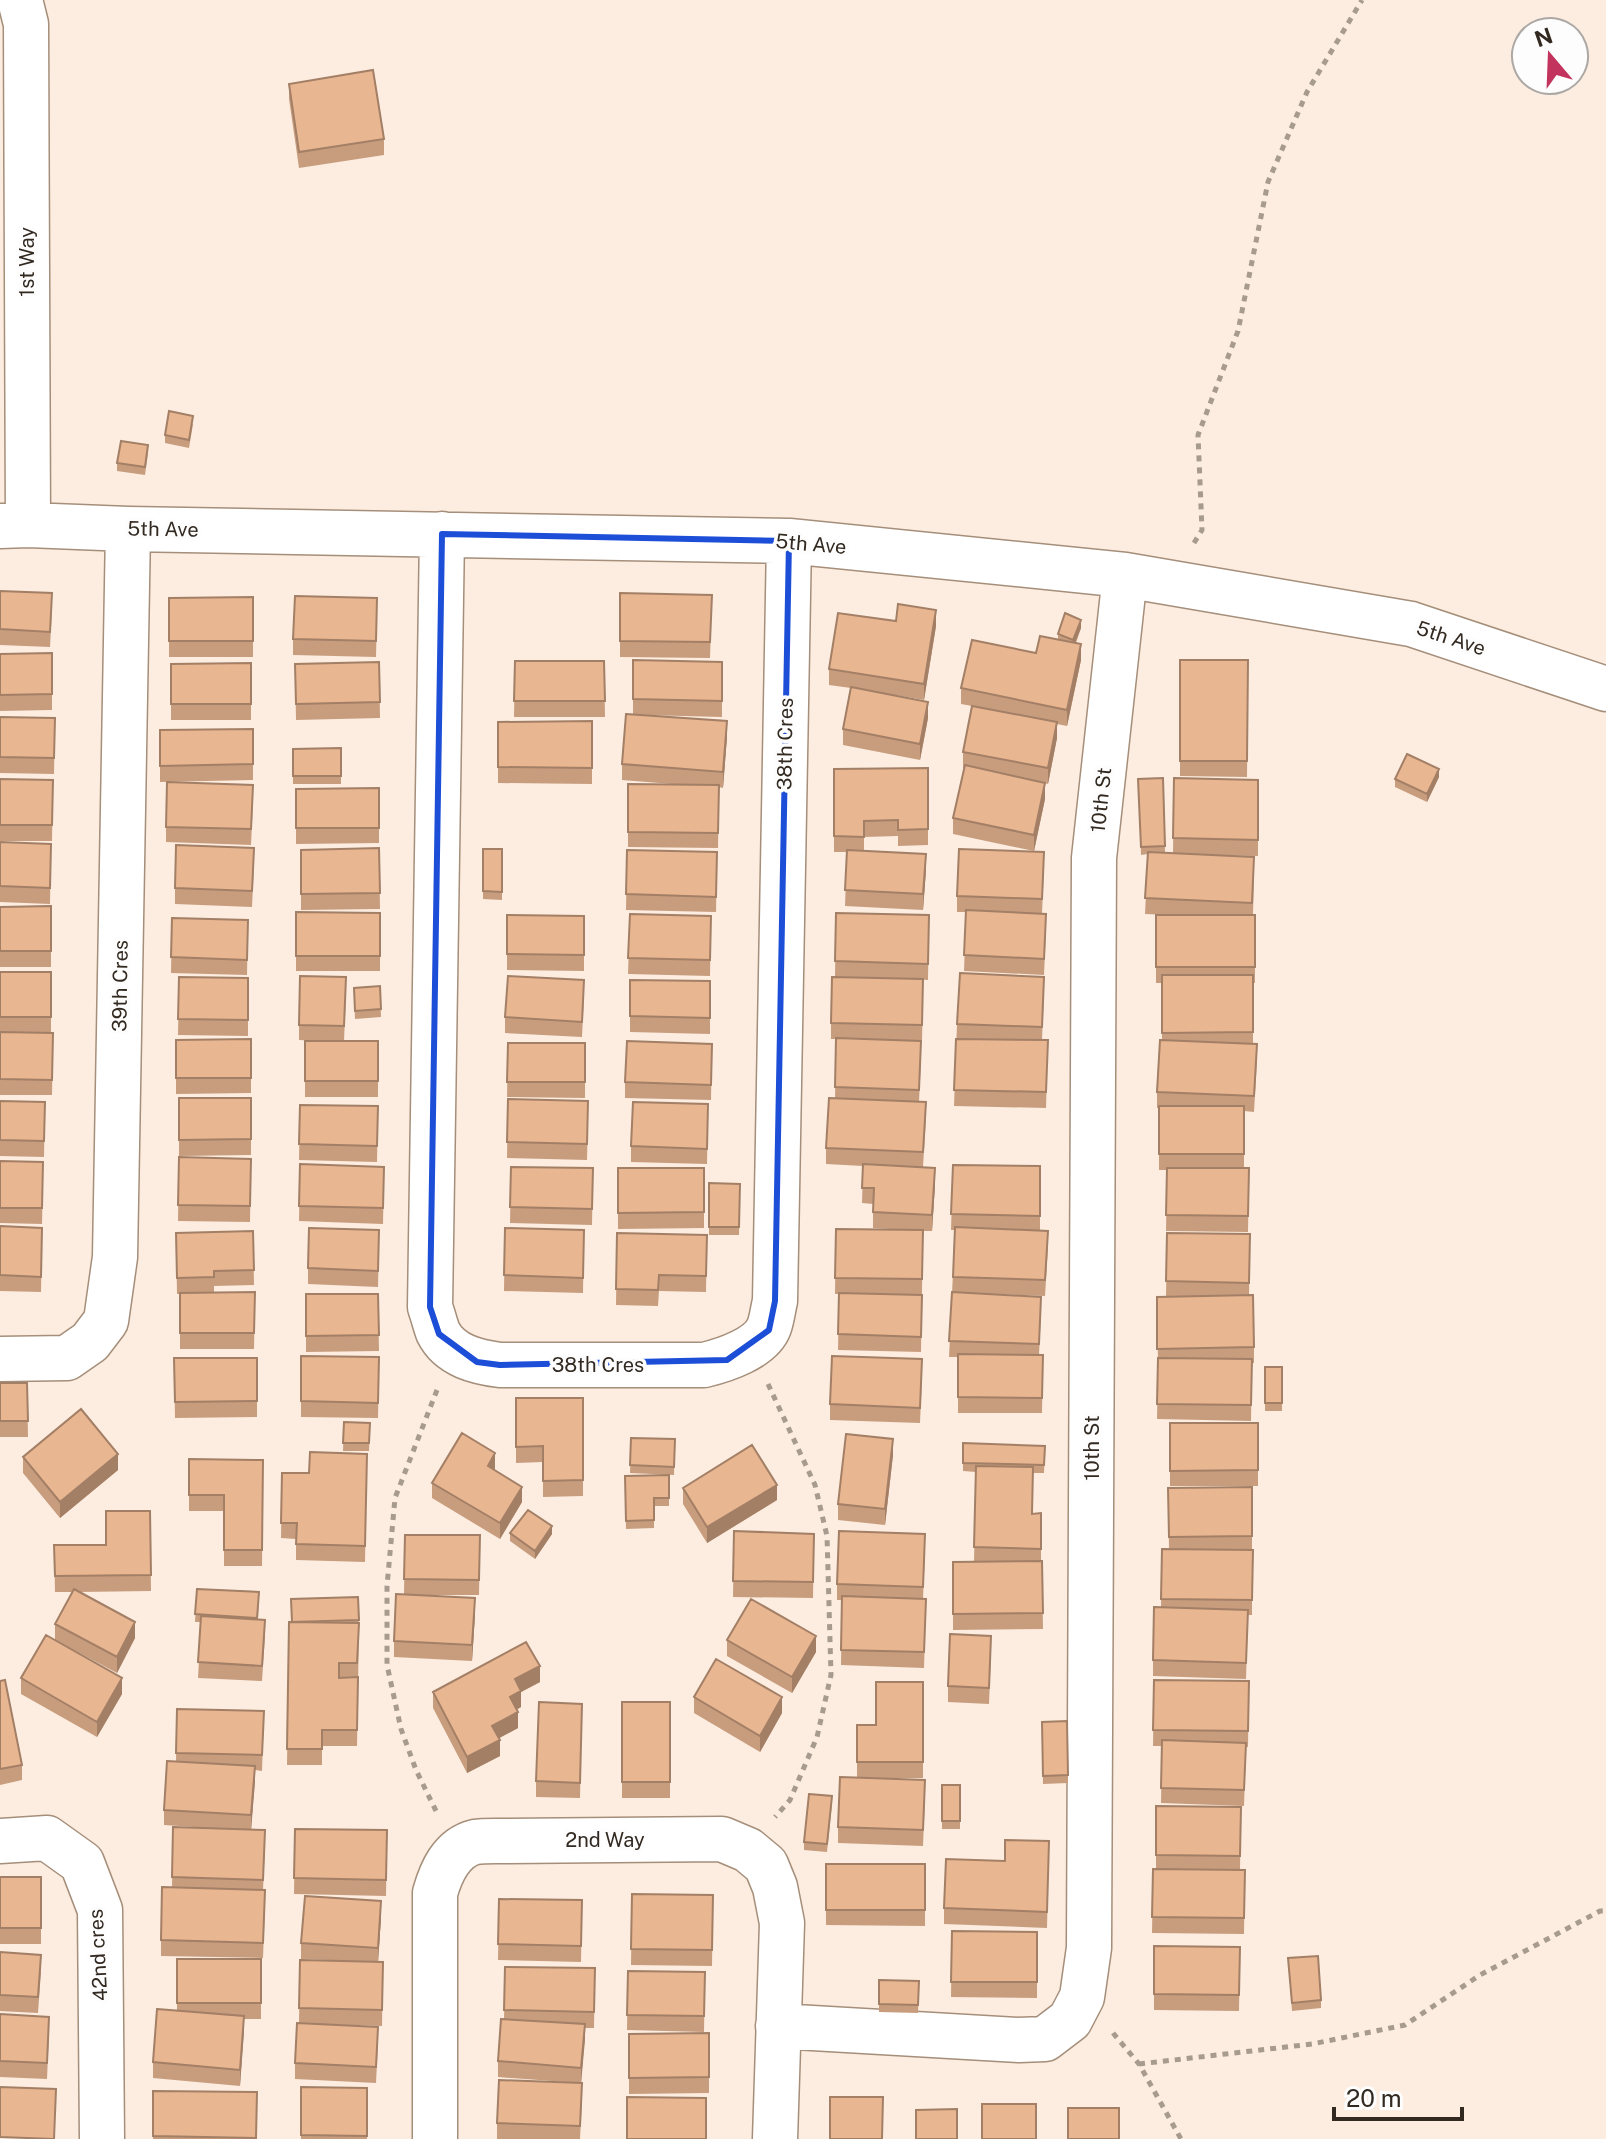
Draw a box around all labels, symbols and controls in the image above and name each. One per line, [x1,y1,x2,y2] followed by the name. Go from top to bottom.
[1510,16,1590,96] north arrow
[1531,22,1556,52] text: N
[15,227,39,297] street label: 1st Way
[127,516,199,542] street label: 5th Ave
[774,529,848,559] street label: 5th Ave
[1413,616,1489,660] street label: 5th Ave
[772,698,798,790] street label: 38th Cres
[1086,766,1116,834] street label: 10th St
[107,940,133,1032] street label: 39th Cres
[552,1353,644,1377] street label: 38th Cres
[1080,1415,1104,1481] street label: 10th St
[565,1828,645,1852] street label: 2nd Way
[84,1908,112,2002] street label: 42nd cres
[1334,2071,1462,2121] scale bar
[1346,2084,1402,2112] text: 20 m

